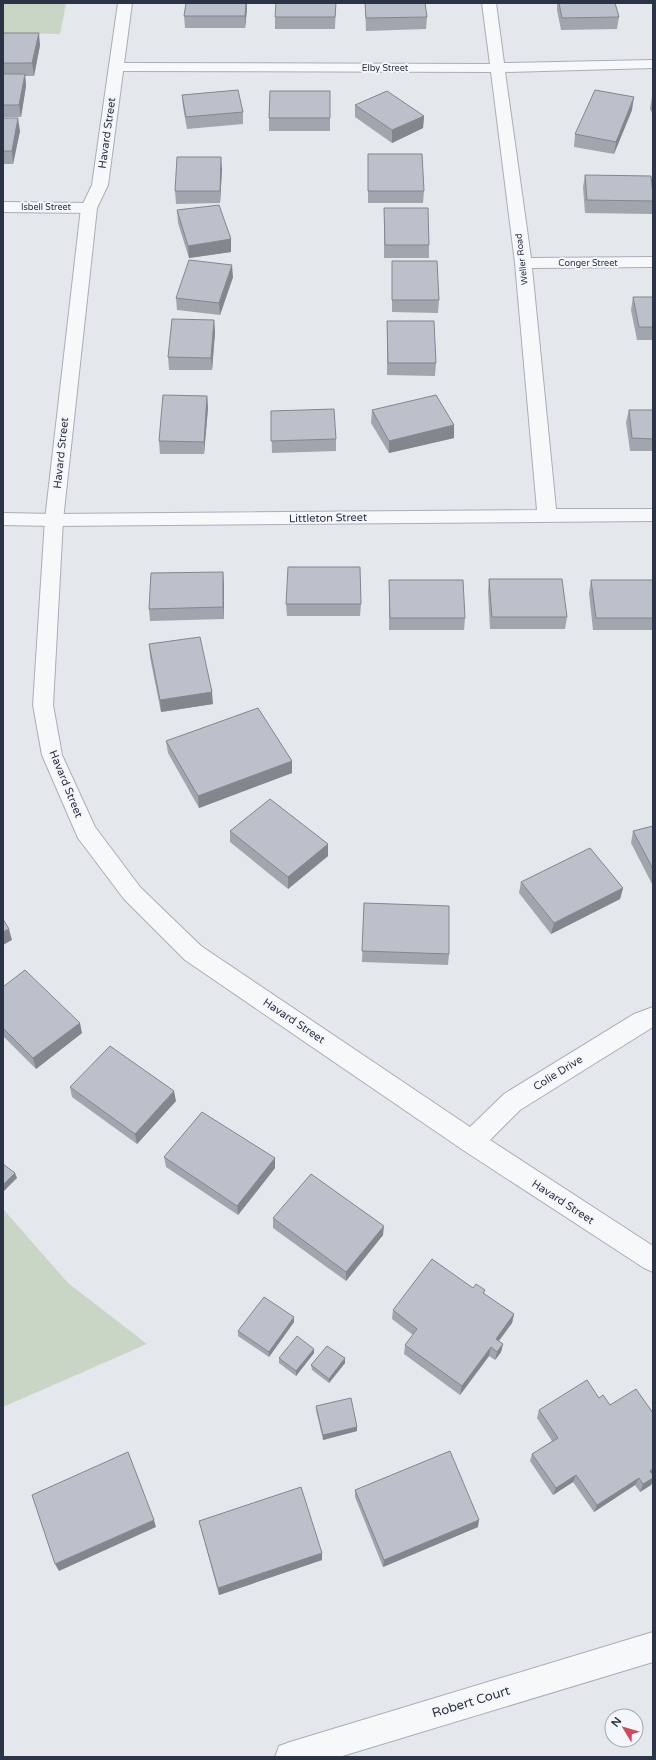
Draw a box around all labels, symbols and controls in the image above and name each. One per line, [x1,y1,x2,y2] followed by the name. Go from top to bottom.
[362,63,409,74] street label: Elby Street
[96,97,118,169] street label: Havard Street
[21,202,72,213] street label: Isbell Street
[513,233,531,285] street label: Weller Road
[558,258,618,269] street label: Conger Street
[51,417,71,489] street label: Havard Street
[289,511,367,525] street label: Littleton Street
[47,748,85,820] street label: Havard Street
[261,996,327,1046] street label: Havard Street
[531,1053,585,1093] street label: Colie Drive
[529,1177,597,1227] street label: Havard Street
[430,1683,512,1721] street label: Robert Court
[604,1708,644,1748] north arrow
[609,1715,624,1730] text: N

